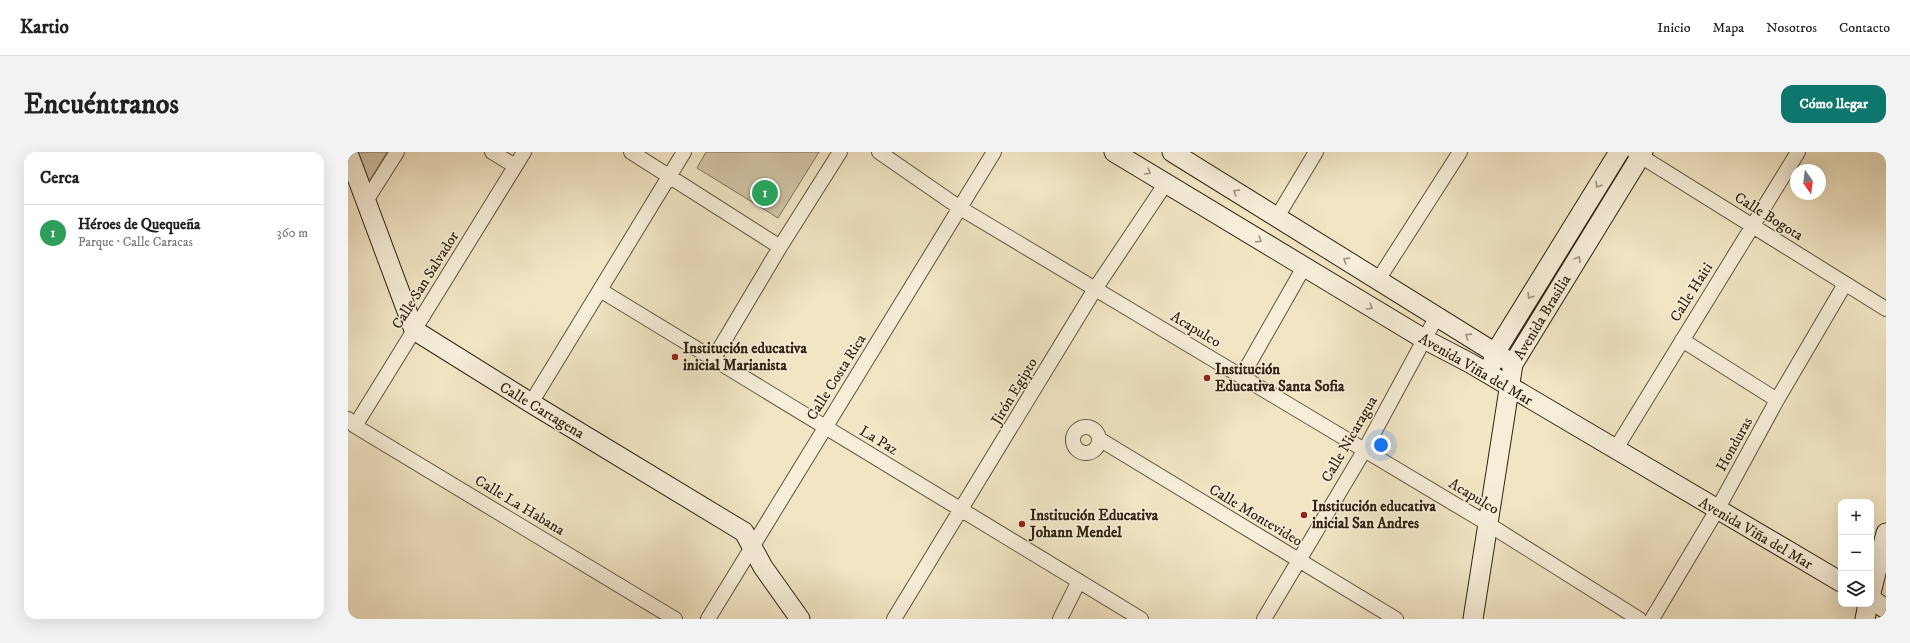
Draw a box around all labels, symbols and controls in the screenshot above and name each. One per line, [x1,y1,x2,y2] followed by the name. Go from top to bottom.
[20,16,69,39] text: Kartio
[1657,19,1690,37] text: Inicio
[1712,19,1744,37] text: Mapa
[1766,19,1817,37] text: Nosotros
[1839,19,1890,37] text: Contacto
[1781,85,1886,123] button: Cómo llegar
[24,87,179,122] text: Encuéntranos
[1790,164,1826,200] north arrow
[40,167,79,189] text: Cerca
[1144,167,1151,175] one-way arrow
[752,178,778,208] pin: 1
[1596,181,1603,188] one-way arrow
[1731,188,1807,245] street label: Calle Bogota
[1233,189,1240,196] one-way arrow
[78,215,200,234] text: Héroes de Quequeña
[51,225,55,241] text: 1
[277,225,308,241] text: 360 m
[388,227,463,333] street label: Calle San Salvador
[78,234,193,250] text: Parque · Calle Caracas
[1255,235,1262,242] one-way arrow
[1573,256,1580,263] one-way arrow
[1343,257,1350,265] one-way arrow
[1666,259,1717,325] street label: Calle Haiti
[1510,271,1576,363] street label: Avenida Brasilia
[1528,292,1535,299] one-way arrow
[1366,302,1373,310] one-way arrow
[1167,307,1224,352] street label: Acapulco
[1415,329,1537,410] street label: Avenida Viña del Mar
[802,330,871,424] street label: Calle Costa Rica
[1466,334,1473,341] one-way arrow
[683,339,807,375] place label: Institución educativa inicial Marianista
[670,352,680,362] marker: Institución educativa inicial Marianista
[986,354,1042,430] street label: Jirón Egipto
[1215,360,1345,396] place label: Institución Educativa Santa Sofia
[1202,373,1212,383] marker: Institución Educativa Santa Sofia
[496,378,588,444] street label: Calle Cartagena
[1317,392,1382,486] street label: Calle Nicaragua
[1712,414,1757,475] street label: Honduras
[856,421,902,460] street label: La Paz
[1371,435,1391,455] your location
[471,471,569,540] street label: Calle La Habana
[1445,474,1502,519] street label: Acapulco
[1206,480,1306,551] street label: Calle Montevideo
[1695,493,1817,574] street label: Avenida Viña del Mar
[1312,497,1436,533] place label: Institución educativa inicial San Andres
[1838,499,1874,607] map controls
[1838,499,1874,535] button: +
[1028,506,1159,542] place label: Institución Educativa Johann Mendel
[1299,510,1309,520] marker: Institución educativa inicial San Andres
[1017,519,1027,529] marker: Institución Educativa Johann Mendel
[1838,535,1874,571] button: −
[1838,571,1874,607] button: layers

